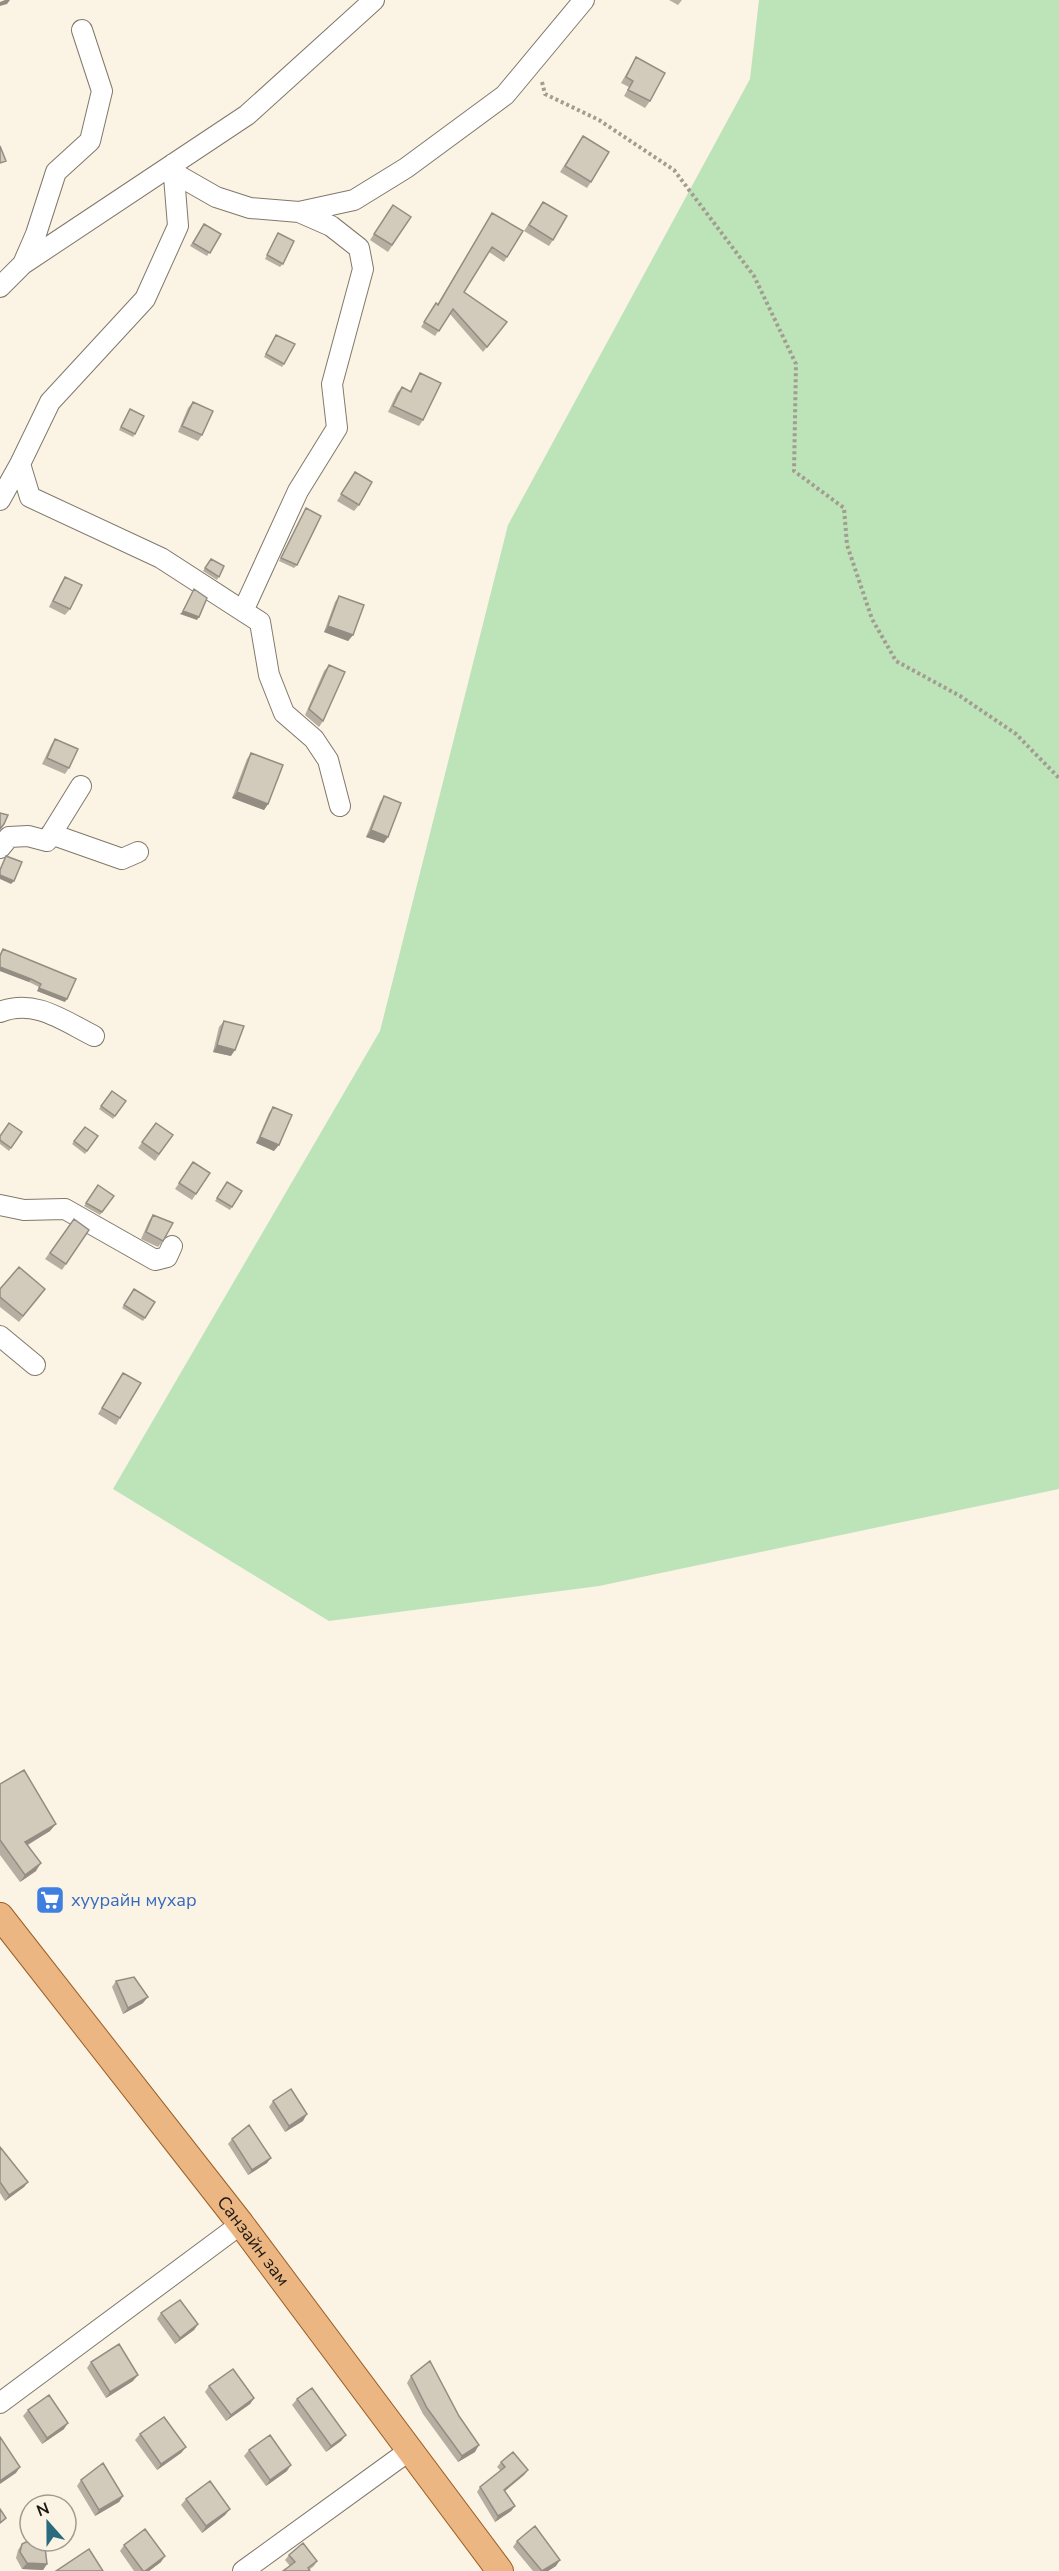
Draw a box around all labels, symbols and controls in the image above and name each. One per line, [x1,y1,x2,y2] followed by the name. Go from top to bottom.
[34,1884,66,1916] supermarket icon: хуурайн мухар
[71,1888,197,1912] place label: хуурайн мухар
[211,2191,295,2291] street label: Санзайн зам
[18,2493,78,2553] north arrow
[33,2498,53,2522] text: N

